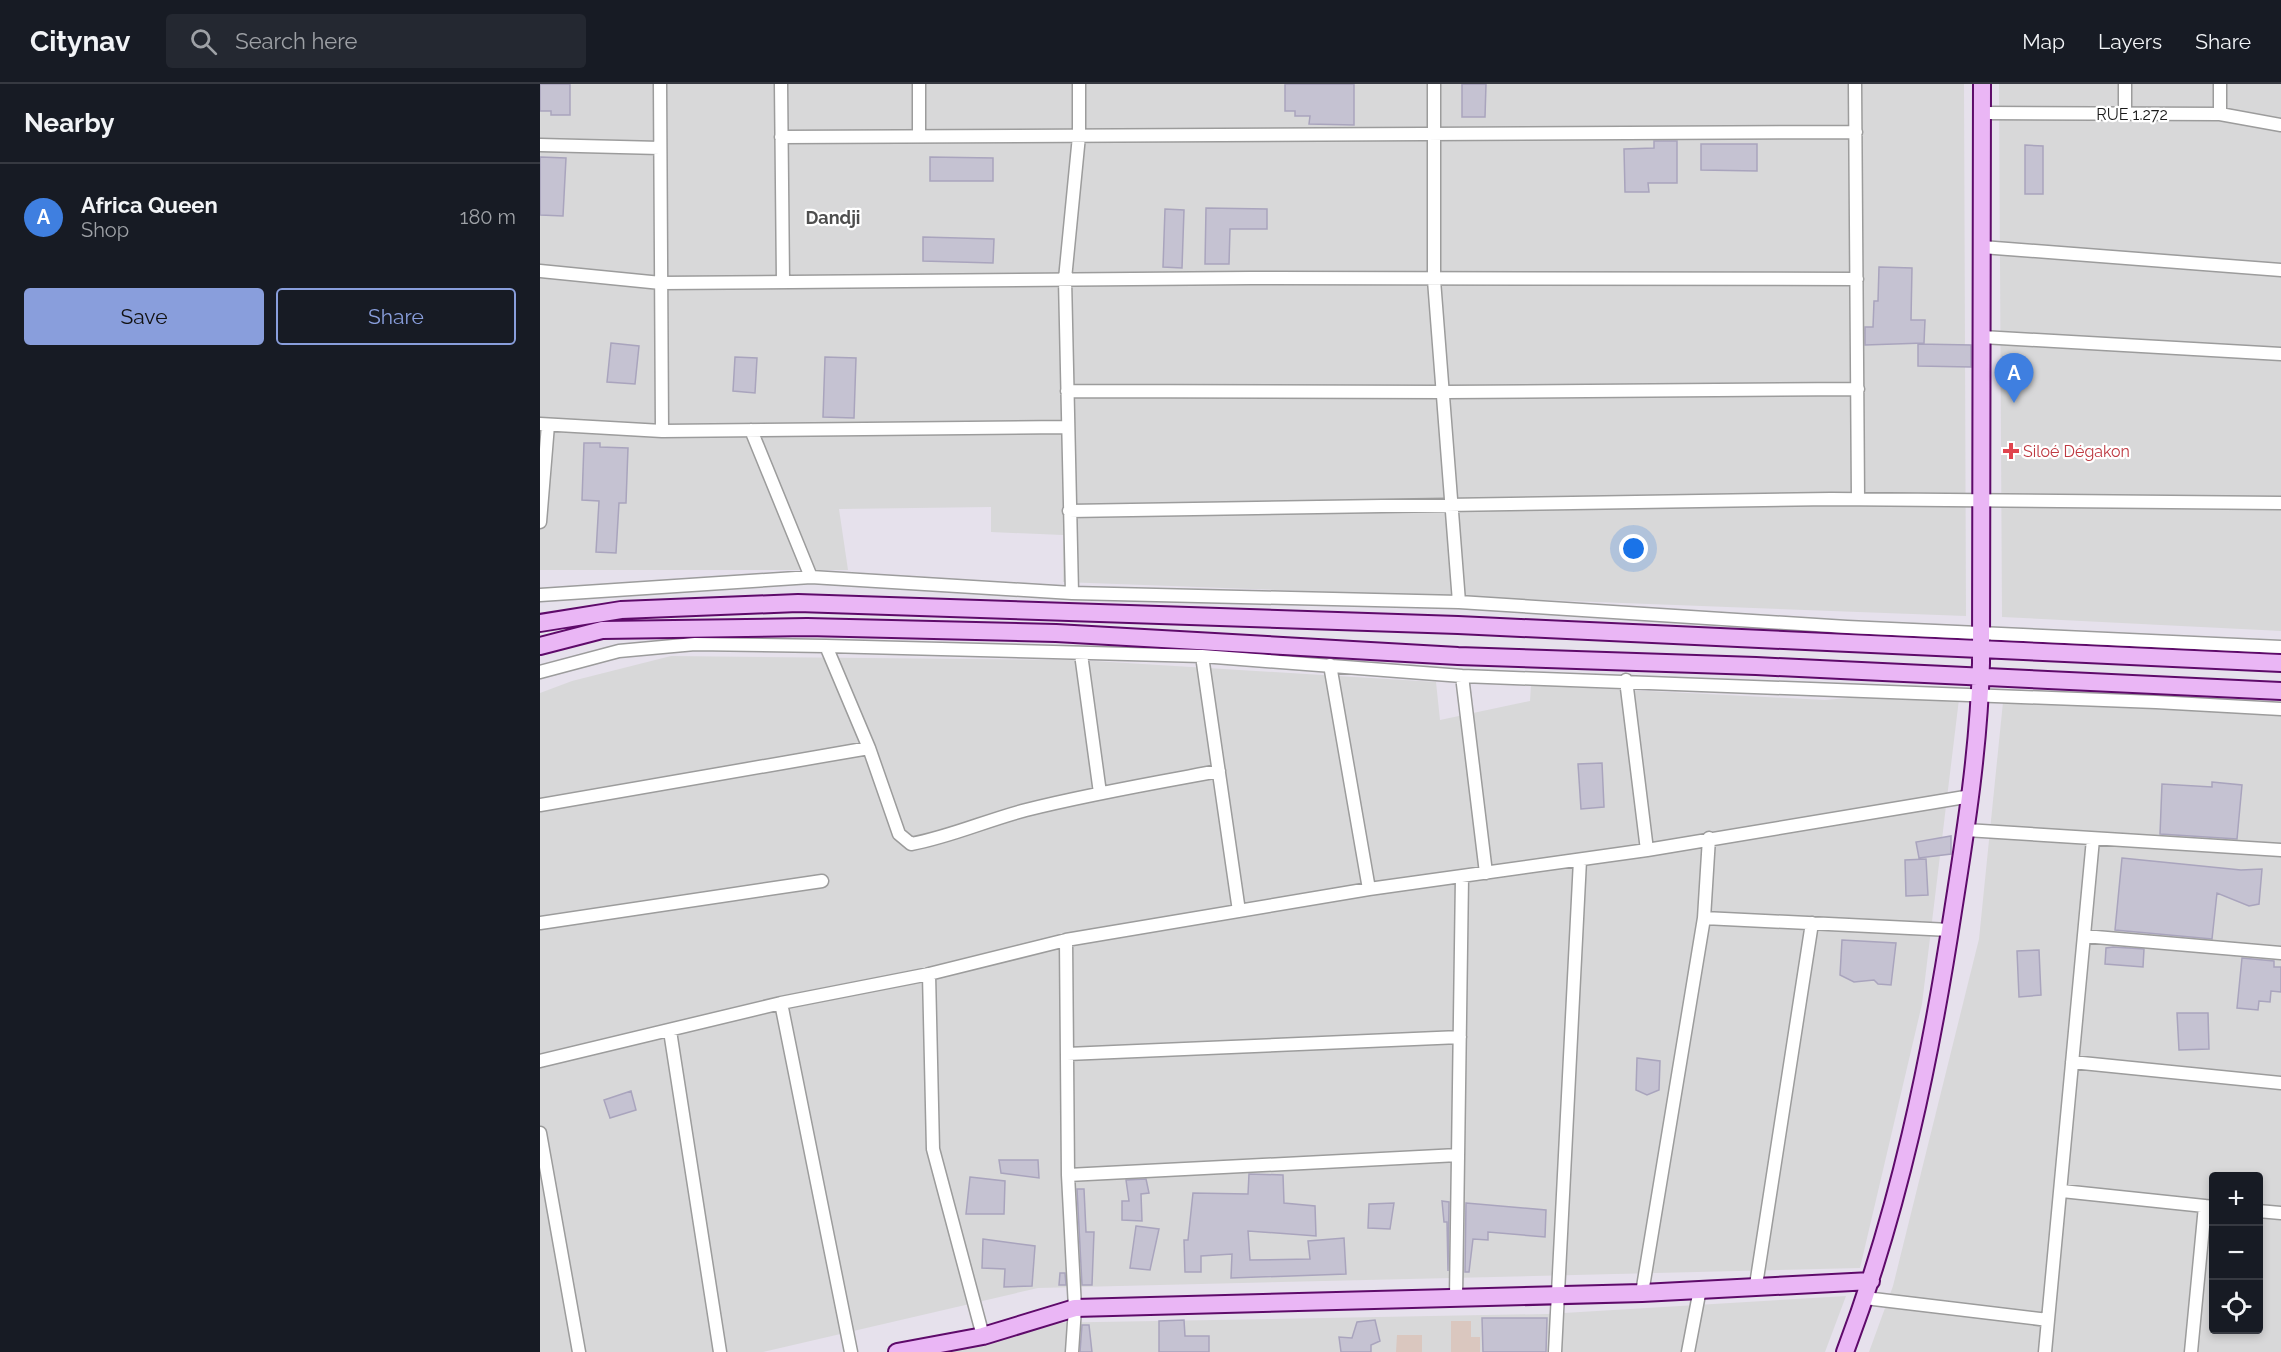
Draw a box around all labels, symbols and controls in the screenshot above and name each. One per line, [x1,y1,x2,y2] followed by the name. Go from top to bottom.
[166,14,586,68] search box
[30,25,130,58] text: Citynav
[187,25,220,58] icon: search
[235,28,357,54] text: Search here
[2022,29,2065,54] text: Map
[2098,29,2162,54] text: Layers
[2195,29,2251,54] text: Share
[2096,105,2168,124] street label: RUE 1.272
[24,108,114,138] text: Nearby
[81,192,218,218] text: Africa Queen
[37,205,50,229] text: A
[460,205,516,229] text: 180 m
[806,207,860,228] district label: Dandji
[81,218,129,242] text: Shop
[24,288,264,345] button: Save
[276,288,516,345] button: Share
[1994,354,2034,403] pin: A
[2023,442,2130,461] place label: Siloé Dégakon
[2004,444,2018,458] marker: Siloé Dégakon
[1619,534,1648,563] your location
[2209,1172,2263,1334] map controls
[2209,1172,2263,1226] button: +
[2209,1226,2263,1280] button: −
[2209,1280,2263,1334] button: locate

